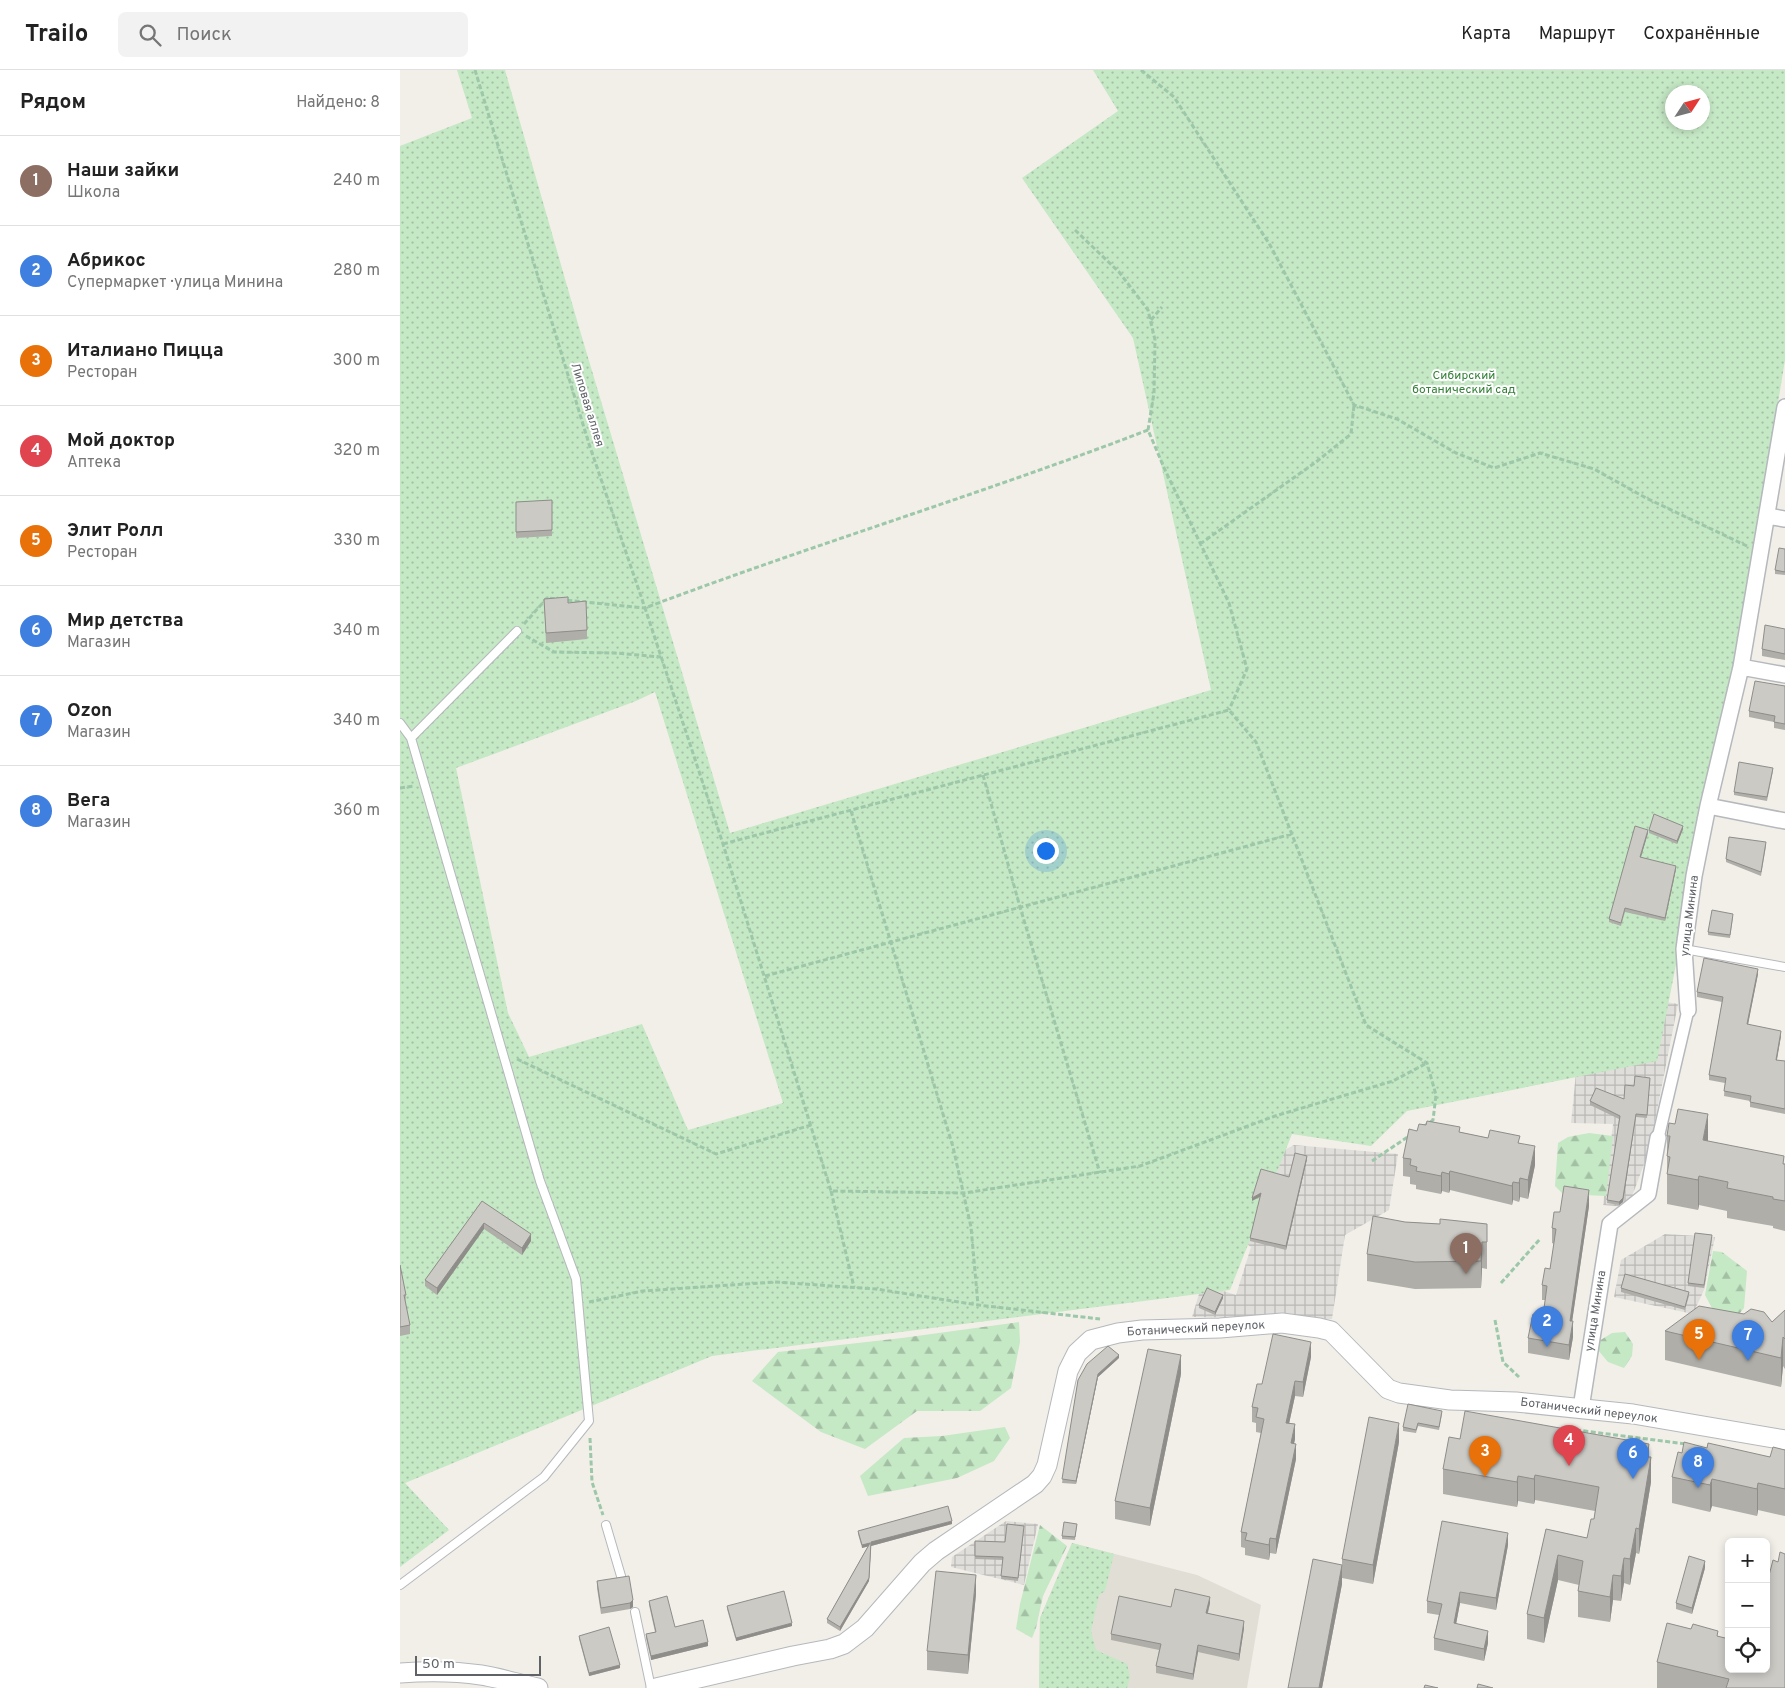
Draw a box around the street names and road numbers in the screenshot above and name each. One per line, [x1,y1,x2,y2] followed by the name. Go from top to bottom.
[567,361,607,449] street label: Липовая аллея
[1677,874,1703,958] street label: улица Минина
[1582,1269,1610,1353] street label: улица Минина
[1126,1317,1266,1341] street label: Ботанический переулок
[1519,1395,1659,1427] street label: Ботанический переулок

